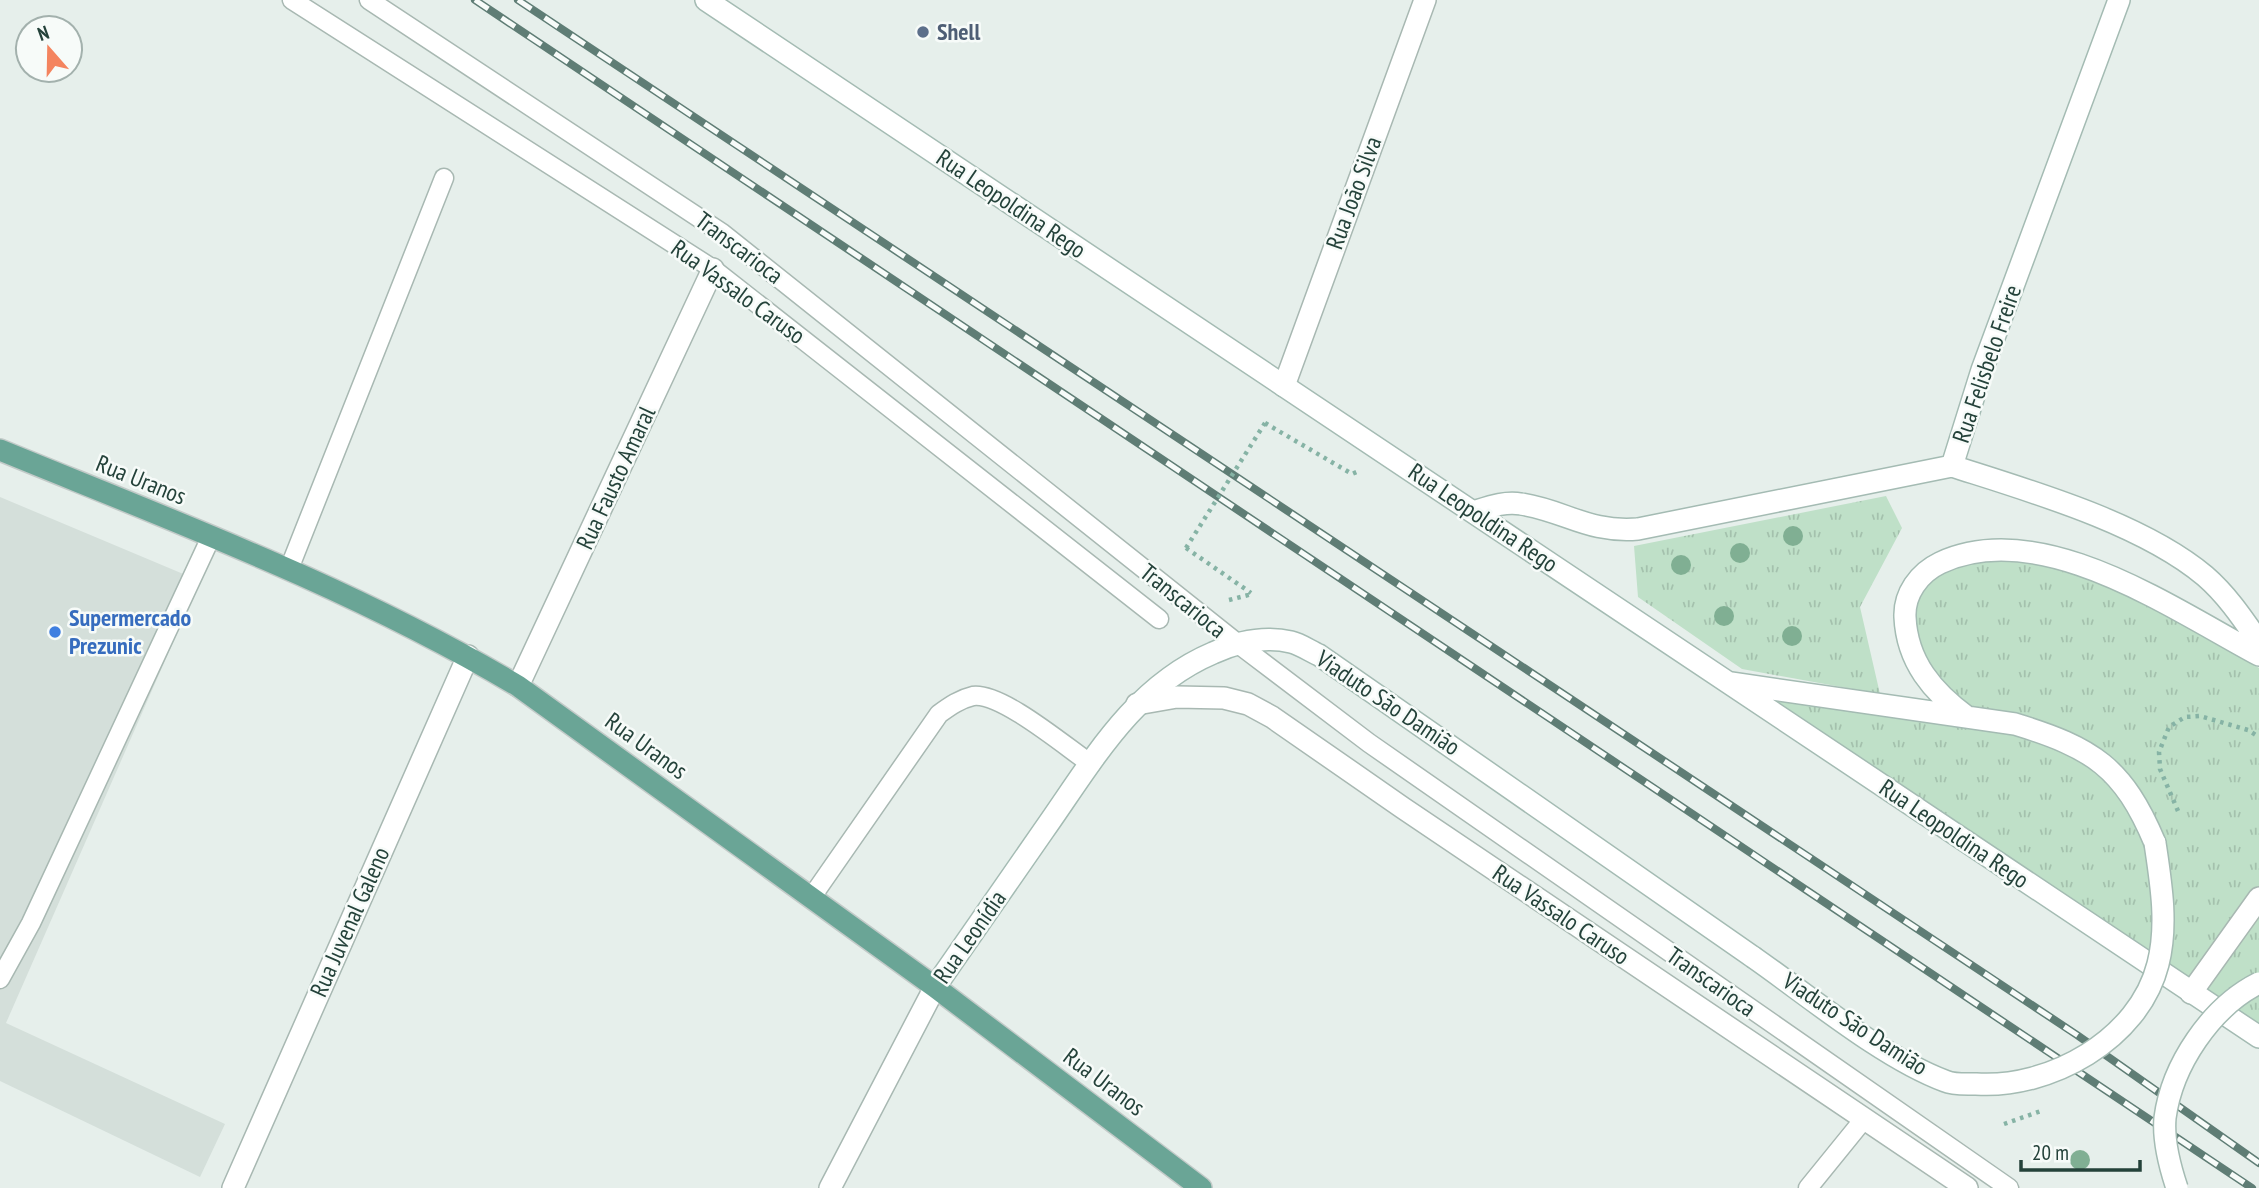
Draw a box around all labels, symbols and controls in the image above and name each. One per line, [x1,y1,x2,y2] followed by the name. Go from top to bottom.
[14,14,84,84] north arrow
[937,16,980,47] place label: Shell
[34,20,52,46] text: N
[915,24,931,40] marker: Shell
[1319,132,1388,253] street label: Rua João Silva
[931,142,1092,265] street label: Rua Leopoldina Rego
[689,205,789,291] street label: Transcarioca
[665,233,811,351] street label: Rua Vassalo Caruso
[1945,281,2028,447] street label: Rua Felisbelo Freire
[569,401,662,554] street label: Rua Fausto Amaral
[92,447,191,512] street label: Rua Uranos
[1403,456,1564,579] street label: Rua Leopoldina Rego
[1134,556,1233,645] street label: Transcarioca
[69,602,191,661] place label: Supermercado Prezunic
[47,624,63,640] marker: Supermercado Prezunic
[1310,643,1466,762] street label: Viaduto São Damião
[599,705,694,786] street label: Rua Uranos
[1874,772,2035,895] street label: Rua Leopoldina Rego
[303,842,396,1001] street label: Rua Juvenal Galeno
[1487,857,1636,972] street label: Rua Vassalo Caruso
[926,884,1013,989] street label: Rua Leonídia
[1661,940,1762,1024] street label: Transcarioca
[1776,965,1934,1082] street label: Viaduto São Damião
[1057,1041,1151,1122] street label: Rua Uranos
[2021,1128,2140,1172] scale bar
[2032,1139,2069,1166] text: 20 m

